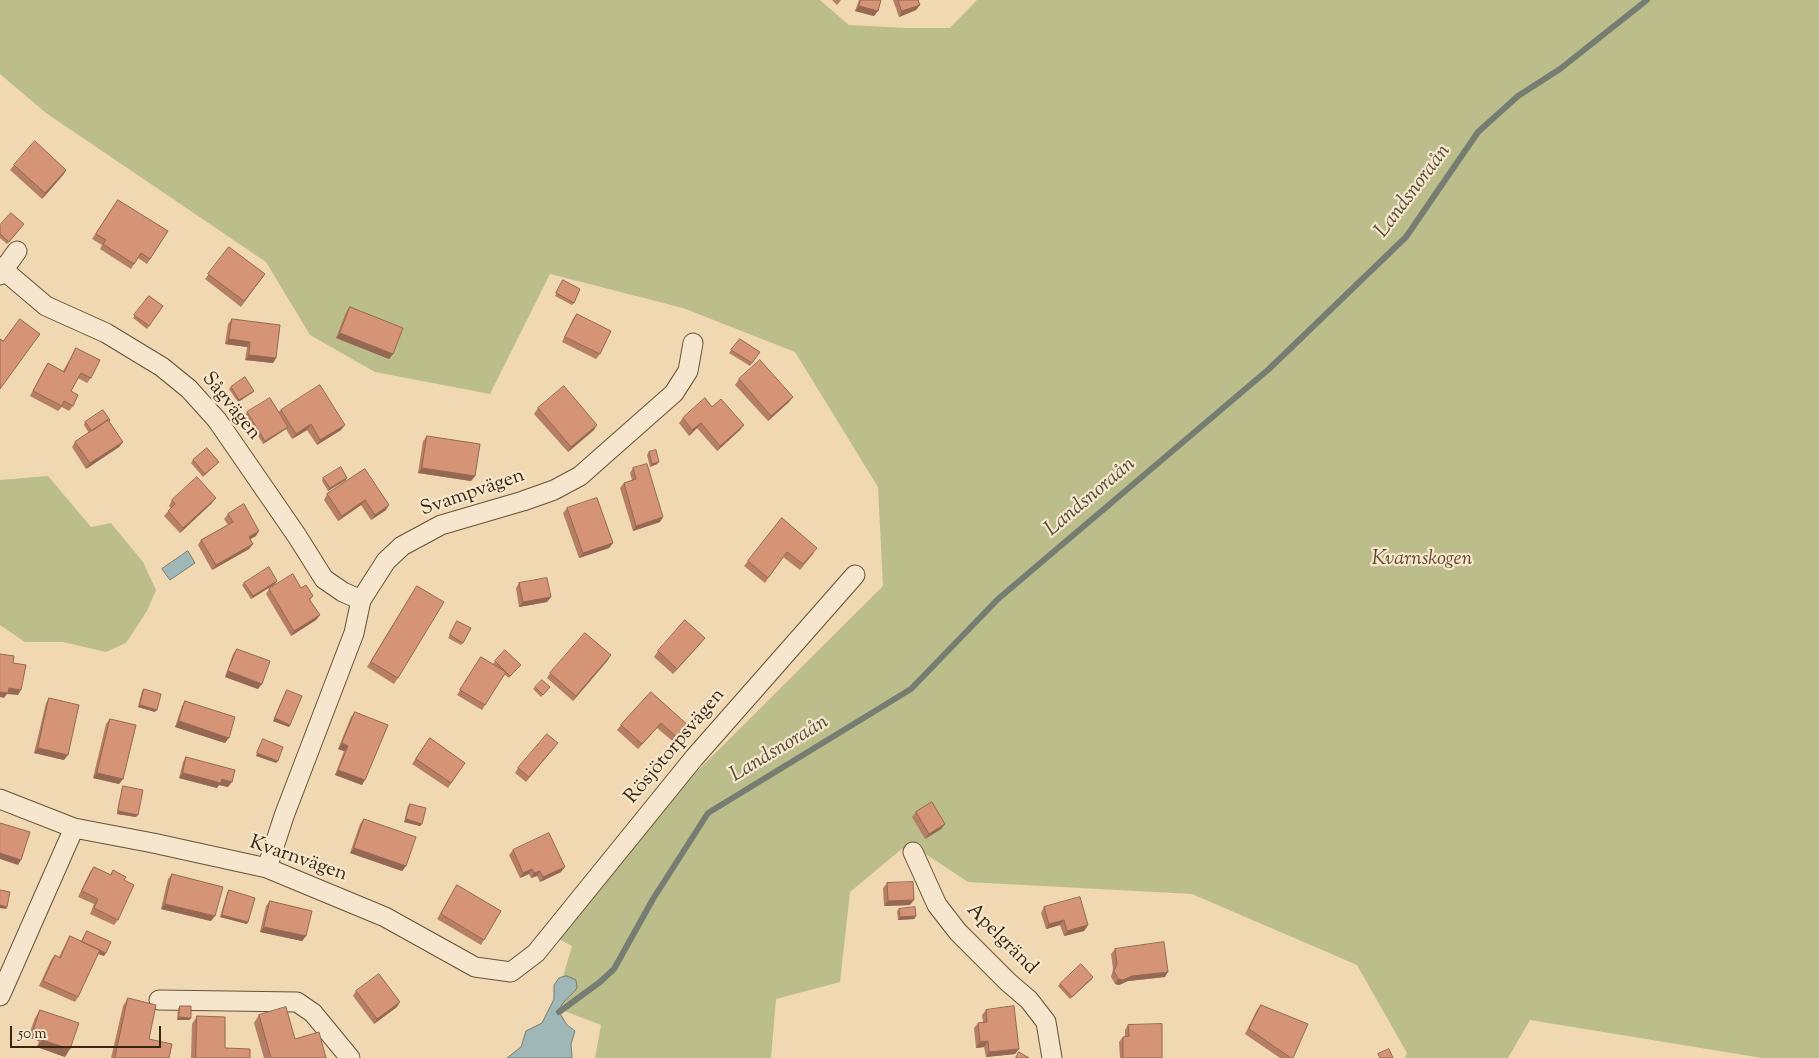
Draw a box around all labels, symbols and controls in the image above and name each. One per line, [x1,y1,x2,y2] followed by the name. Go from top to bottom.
[1371,140,1457,244] water label: Landsnoraån
[195,368,265,446] street label: Sågvägen
[1041,453,1141,543] water label: Landsnoraån
[418,465,528,523] street label: Svampvägen
[1372,549,1472,573] park label: Kvarnskogen
[621,684,731,810] street label: Rösjötorpsvägen
[726,711,834,789] water label: Landsnoraån
[246,832,350,888] street label: Kvarnvägen
[960,899,1042,981] street label: Apelgränd
[12,1016,164,1048] scale bar
[18,1024,47,1045] text: 50 m

